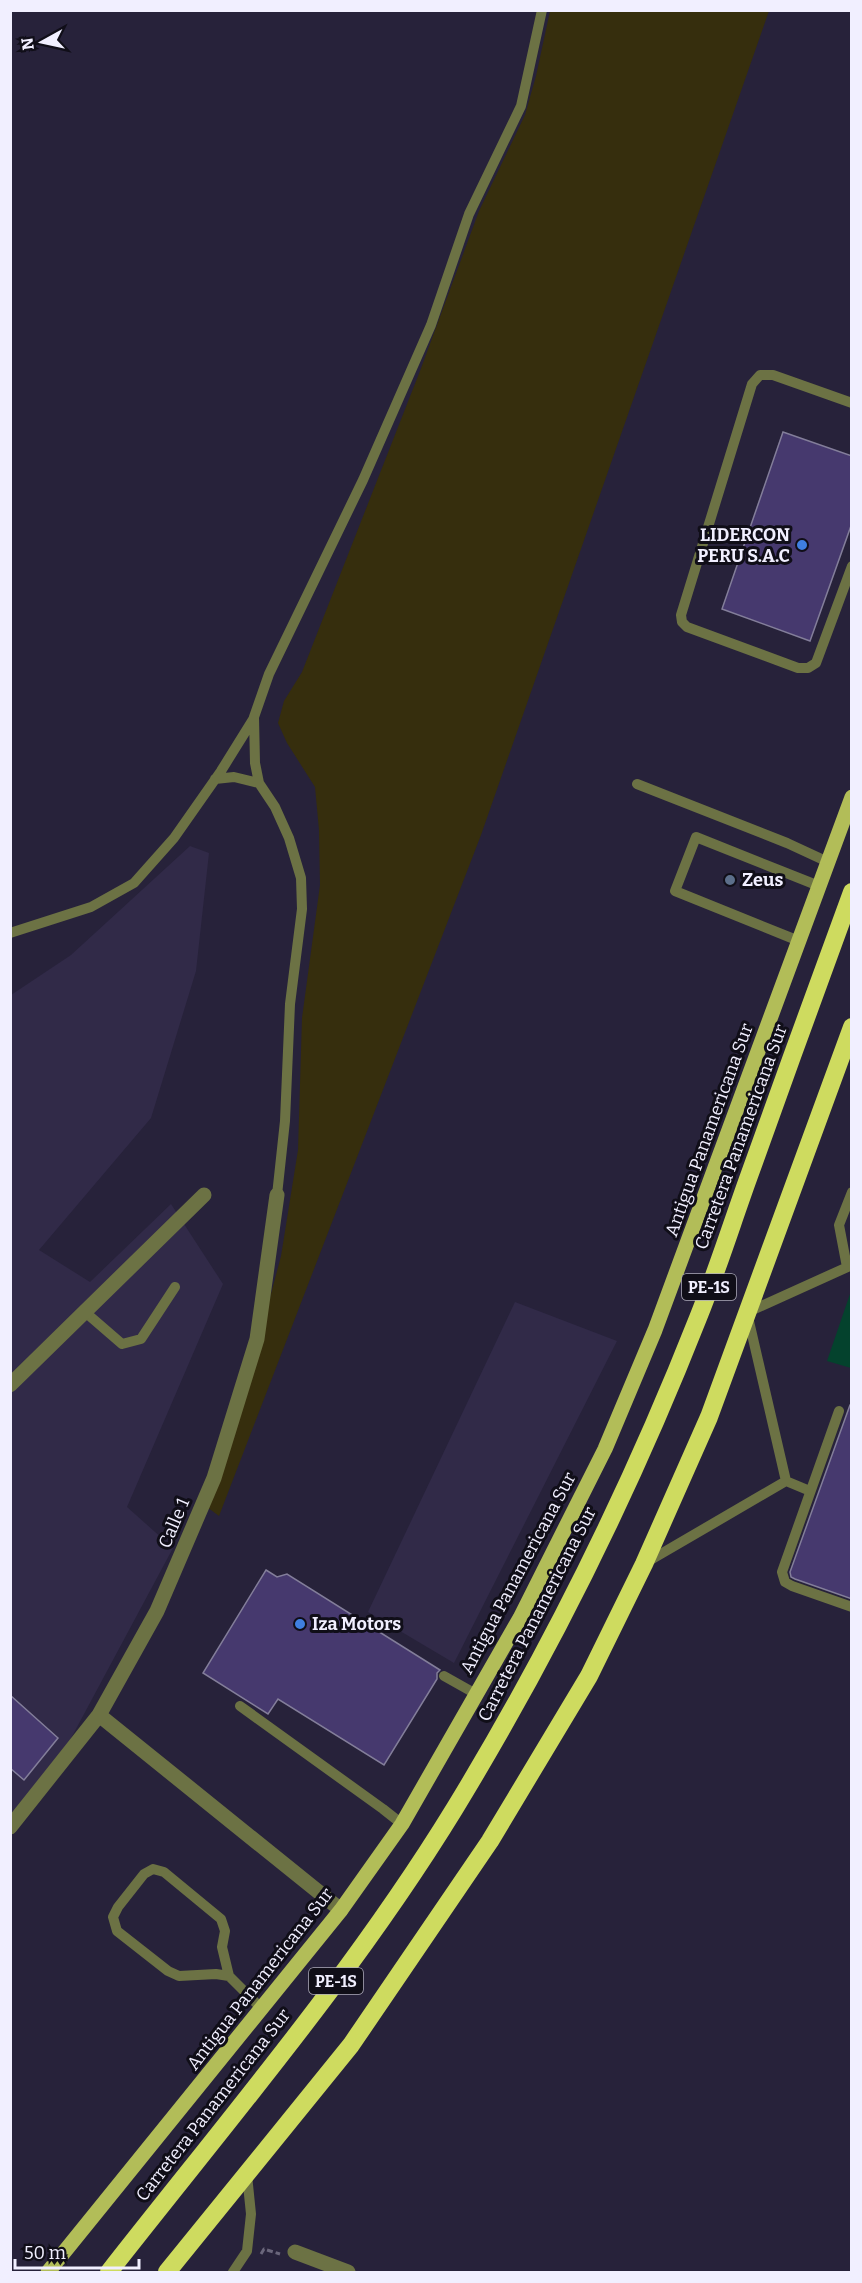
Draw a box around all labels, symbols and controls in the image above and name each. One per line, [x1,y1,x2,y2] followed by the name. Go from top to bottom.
[12,12,72,72] north arrow
[17,37,38,51] text: N
[697,524,790,567] place label: LIDERCON PERU S.A.C
[795,538,809,552] marker: LIDERCON PERU S.A.C
[742,869,783,891] place label: Zeus
[723,873,737,887] marker: Zeus
[660,1020,758,1239] street label: Antigua Panamericana Sur
[690,1021,792,1252] street label: Carretera Panamericana Sur
[682,1274,736,1300] road number: PE-1S
[455,1468,581,1678] street label: Antigua Panamericana Sur
[154,1494,195,1551] street label: Calle 1
[473,1503,601,1725] street label: Carretera Panamericana Sur
[312,1613,401,1635] place label: Iza Motors
[293,1617,307,1631] marker: Iza Motors
[182,1884,338,2074] street label: Antigua Panamericana Sur
[309,1968,363,1994] road number: PE-1S
[131,2005,295,2205] street label: Carretera Panamericana Sur
[15,2232,140,2270] scale bar
[24,2242,66,2264] text: 50 m

